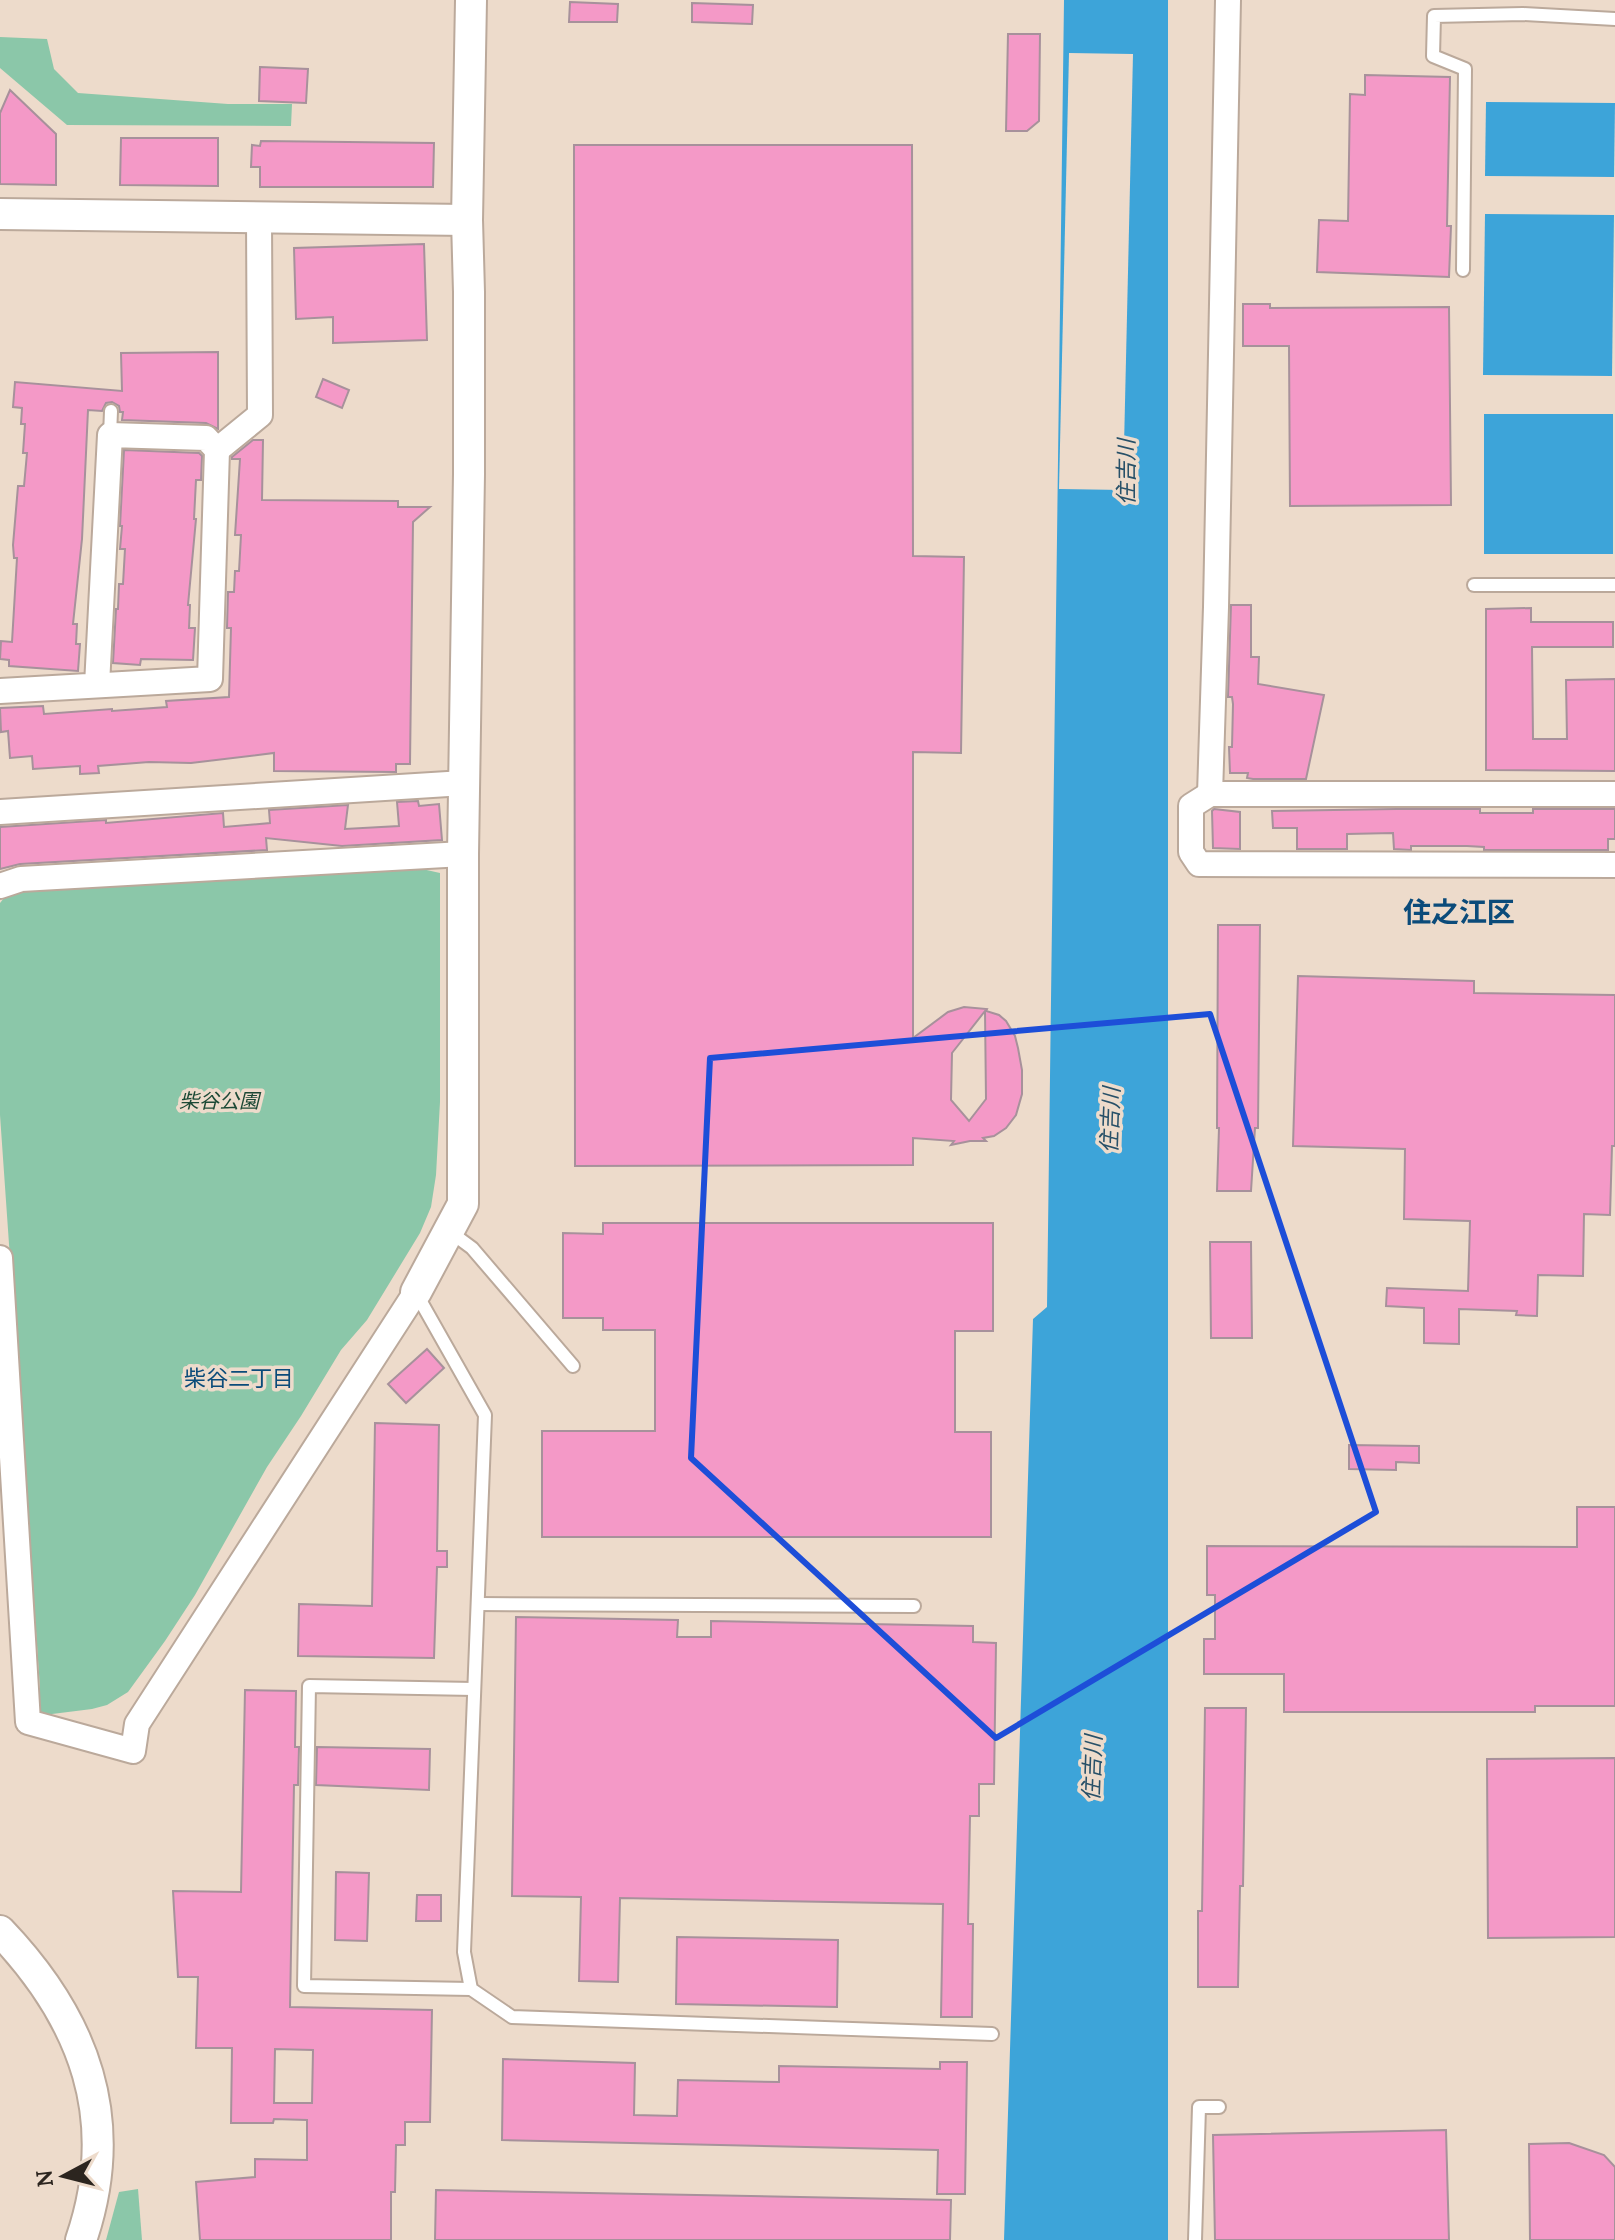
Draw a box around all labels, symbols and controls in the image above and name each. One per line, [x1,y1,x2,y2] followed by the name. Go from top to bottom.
[1112,437,1140,505] water label: 住吉川
[1403,894,1515,930] district label: 住之江区
[1095,1085,1125,1153] water label: 住吉川
[179,1088,262,1113] park label: 柴谷公園
[184,1364,294,1392] district label: 柴谷二丁目
[1077,1733,1107,1801] water label: 住吉川
[24,2136,104,2216] north arrow
[29,2168,59,2189] text: N

